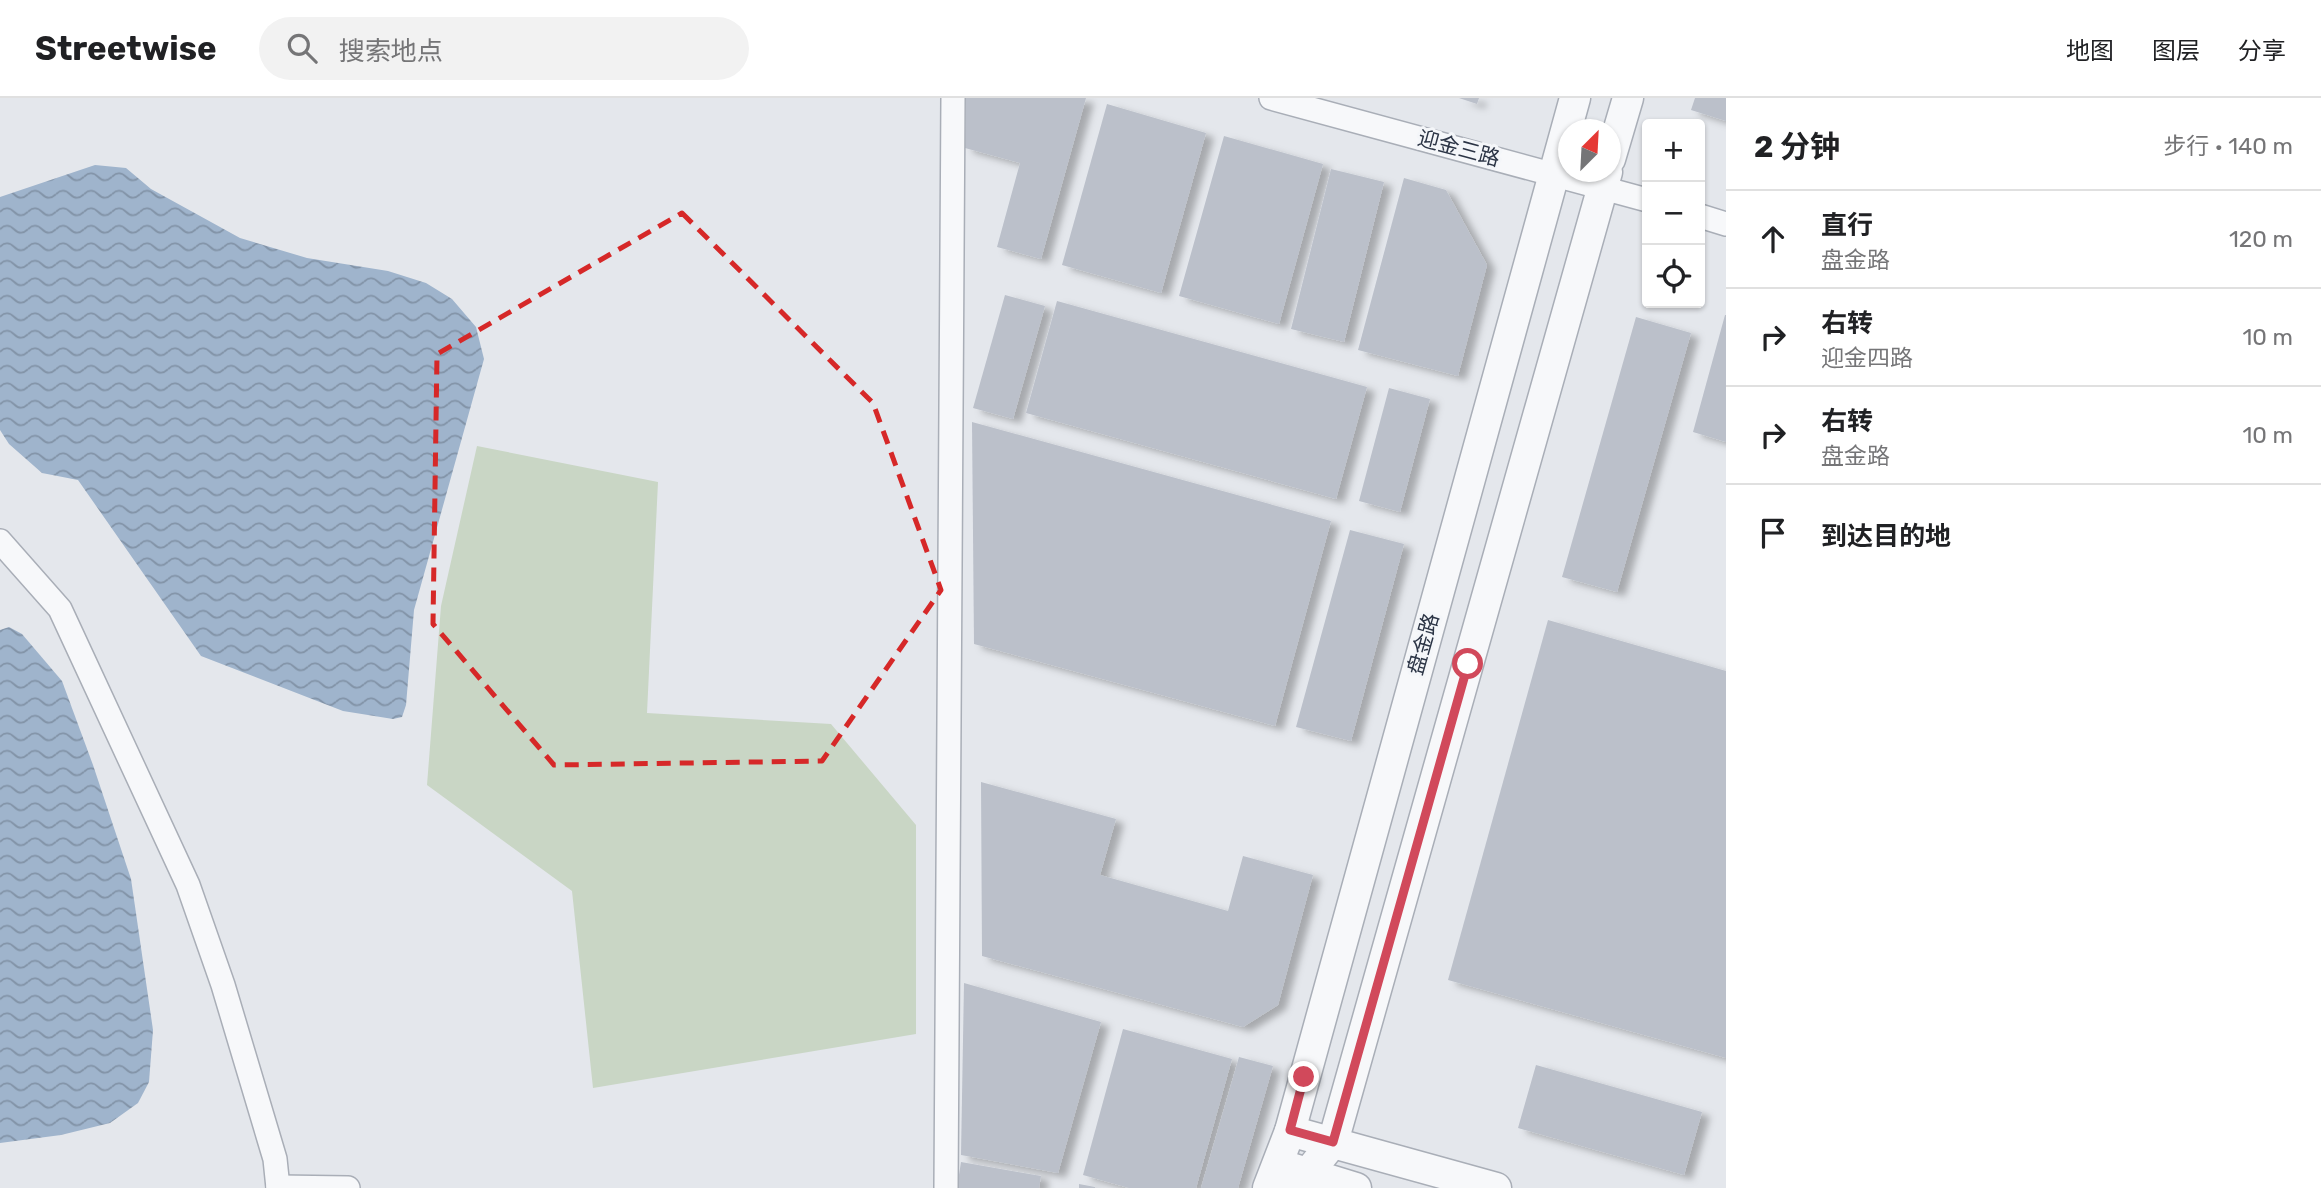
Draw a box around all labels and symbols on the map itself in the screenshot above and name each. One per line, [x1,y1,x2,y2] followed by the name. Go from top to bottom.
[1558,119,1621,182] north arrow
[1415,125,1503,171] street label: 迎金三路
[1402,610,1444,678] street label: 盘金路
[1452,648,1483,679] route start
[1288,1061,1319,1092] route end

